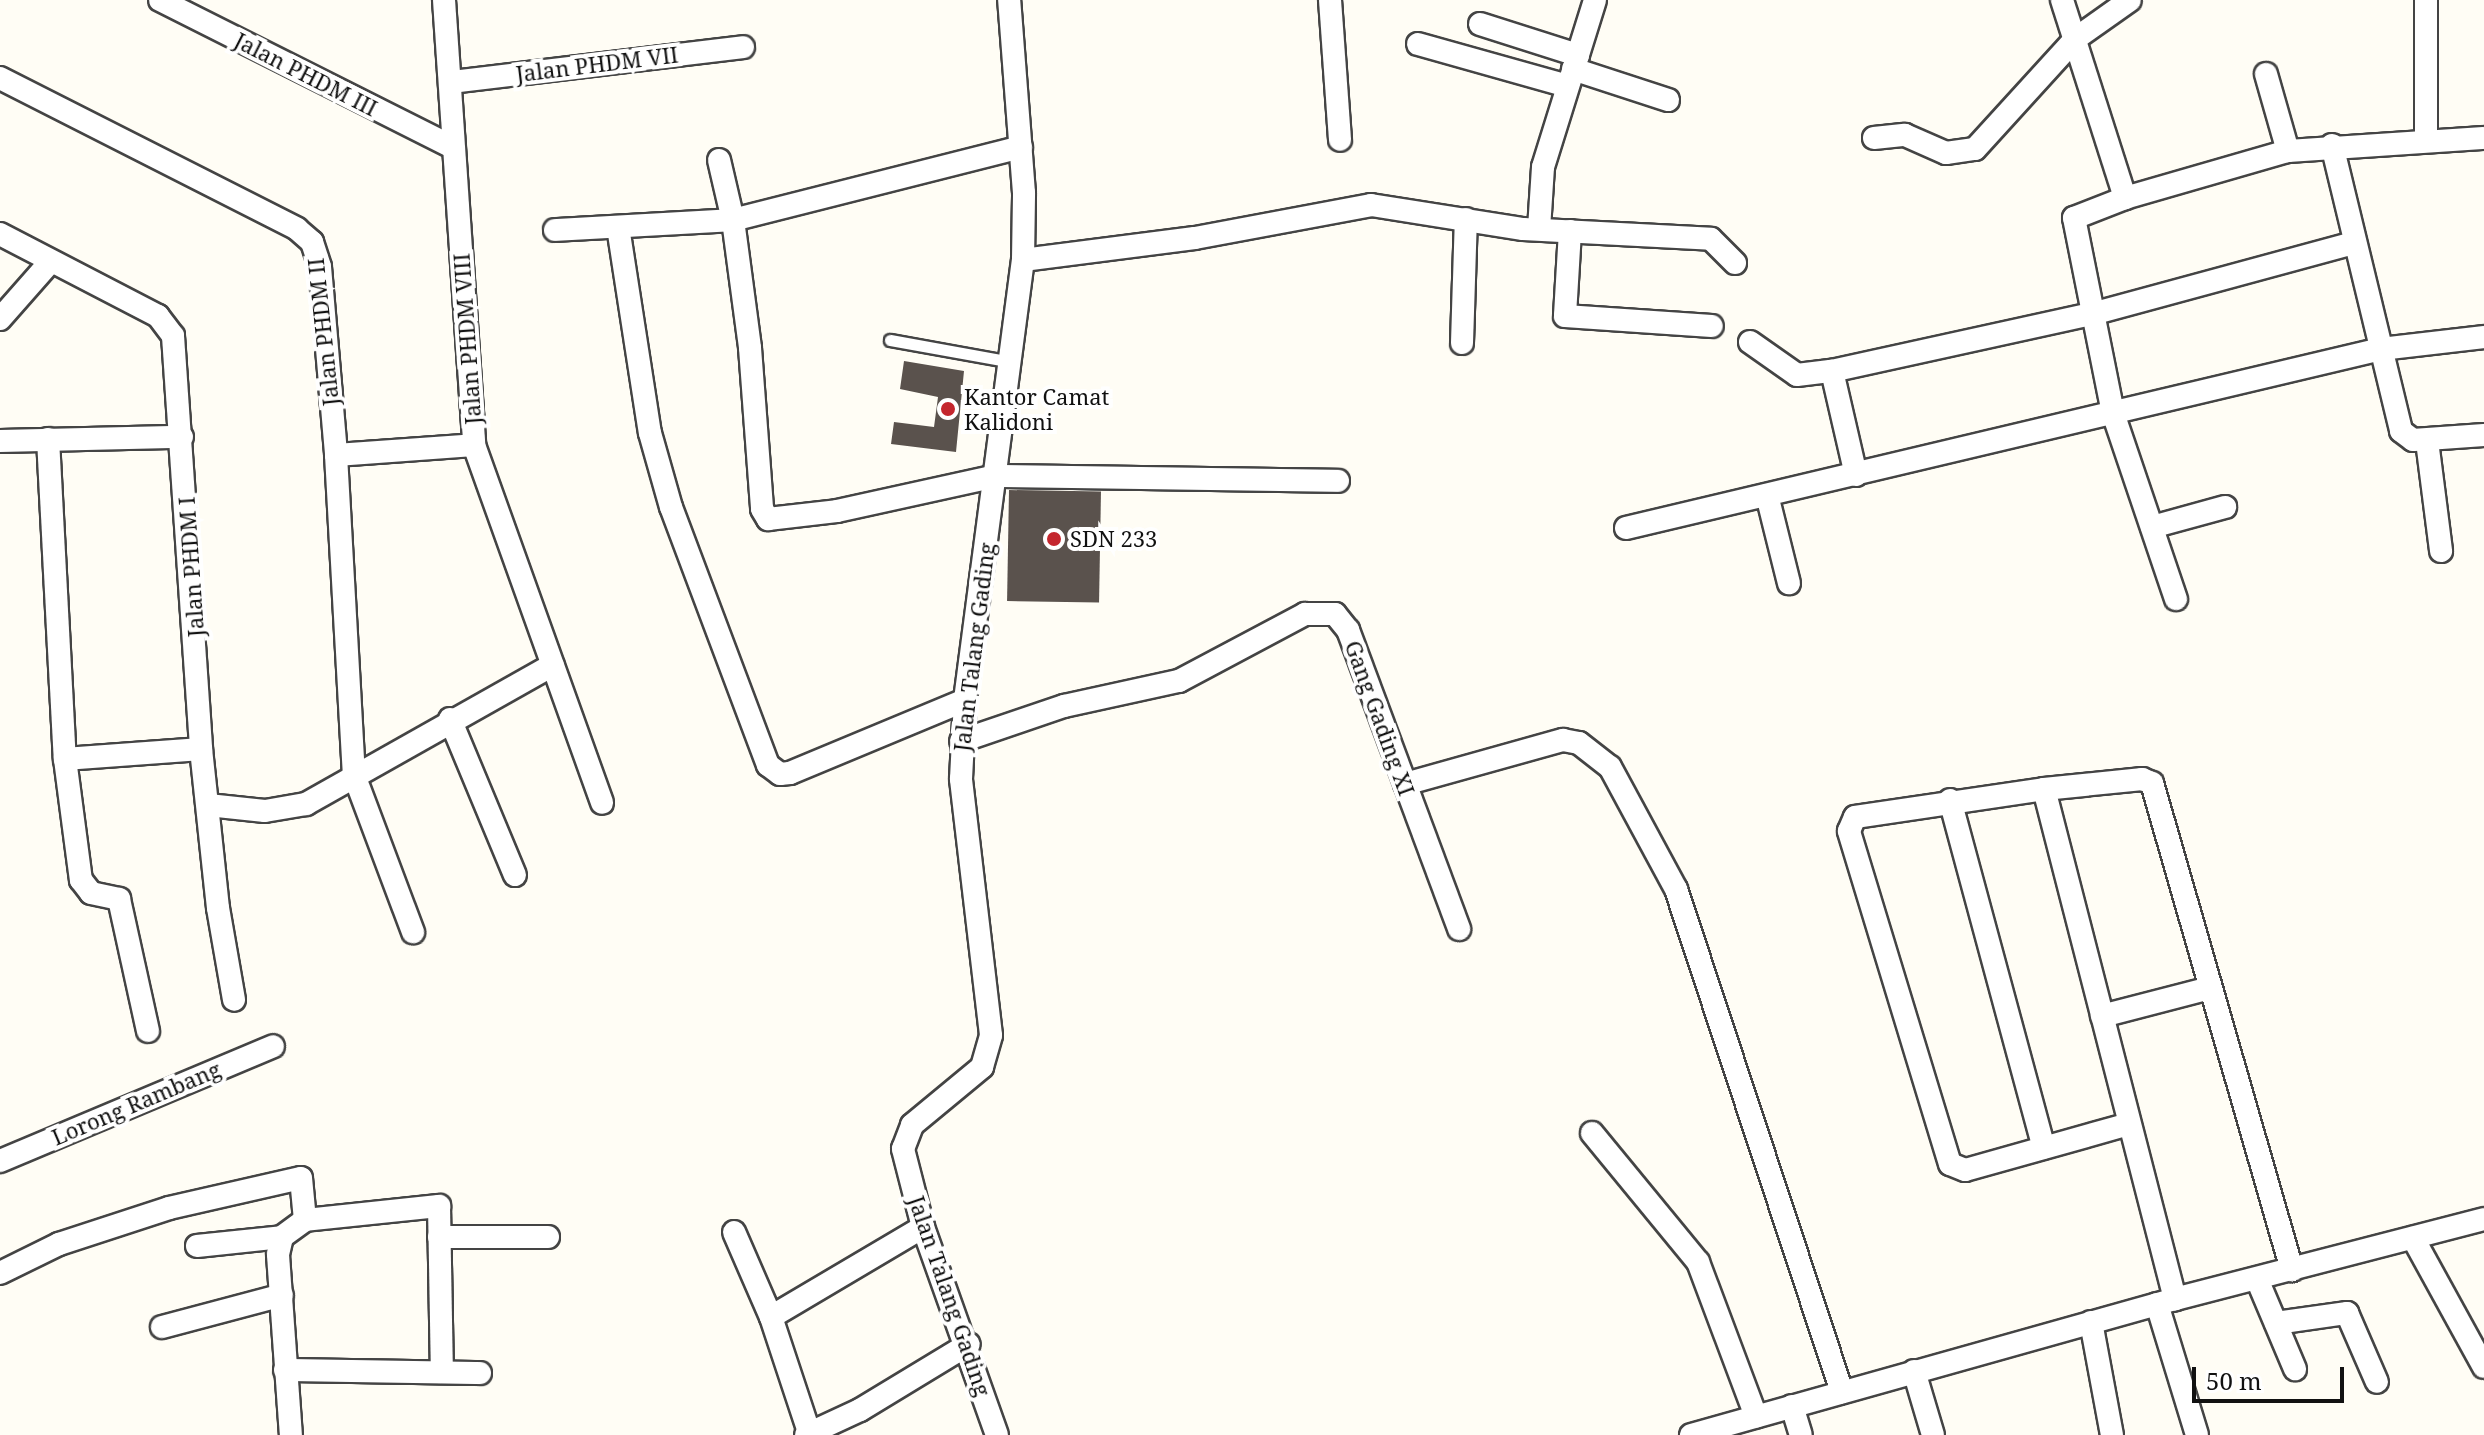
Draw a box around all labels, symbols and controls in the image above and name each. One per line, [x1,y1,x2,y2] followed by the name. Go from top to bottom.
[230,27,382,121] street label: Jalan PHDM III
[514,41,680,87] street label: Jalan PHDM VII
[448,253,486,425] street label: Jalan PHDM VIII
[302,257,344,407] street label: Jalan PHDM II
[964,383,1109,434] place label: Kantor Camat Kalidoni
[939,400,957,418] marker: Kantor Camat Kalidoni
[173,496,209,638] street label: Jalan PHDM I
[1070,526,1157,552] place label: SDN 233
[1045,530,1063,548] marker: SDN 233
[948,541,1000,753] street label: Jalan Talang Gading
[1340,637,1420,799] street label: Gang Gading XI
[48,1056,224,1150] street label: Lorong Rambang
[903,1192,997,1400] street label: Jalan Talang Gading
[2196,1351,2348,1401] scale bar
[2206,1364,2262,1397] text: 50 m

